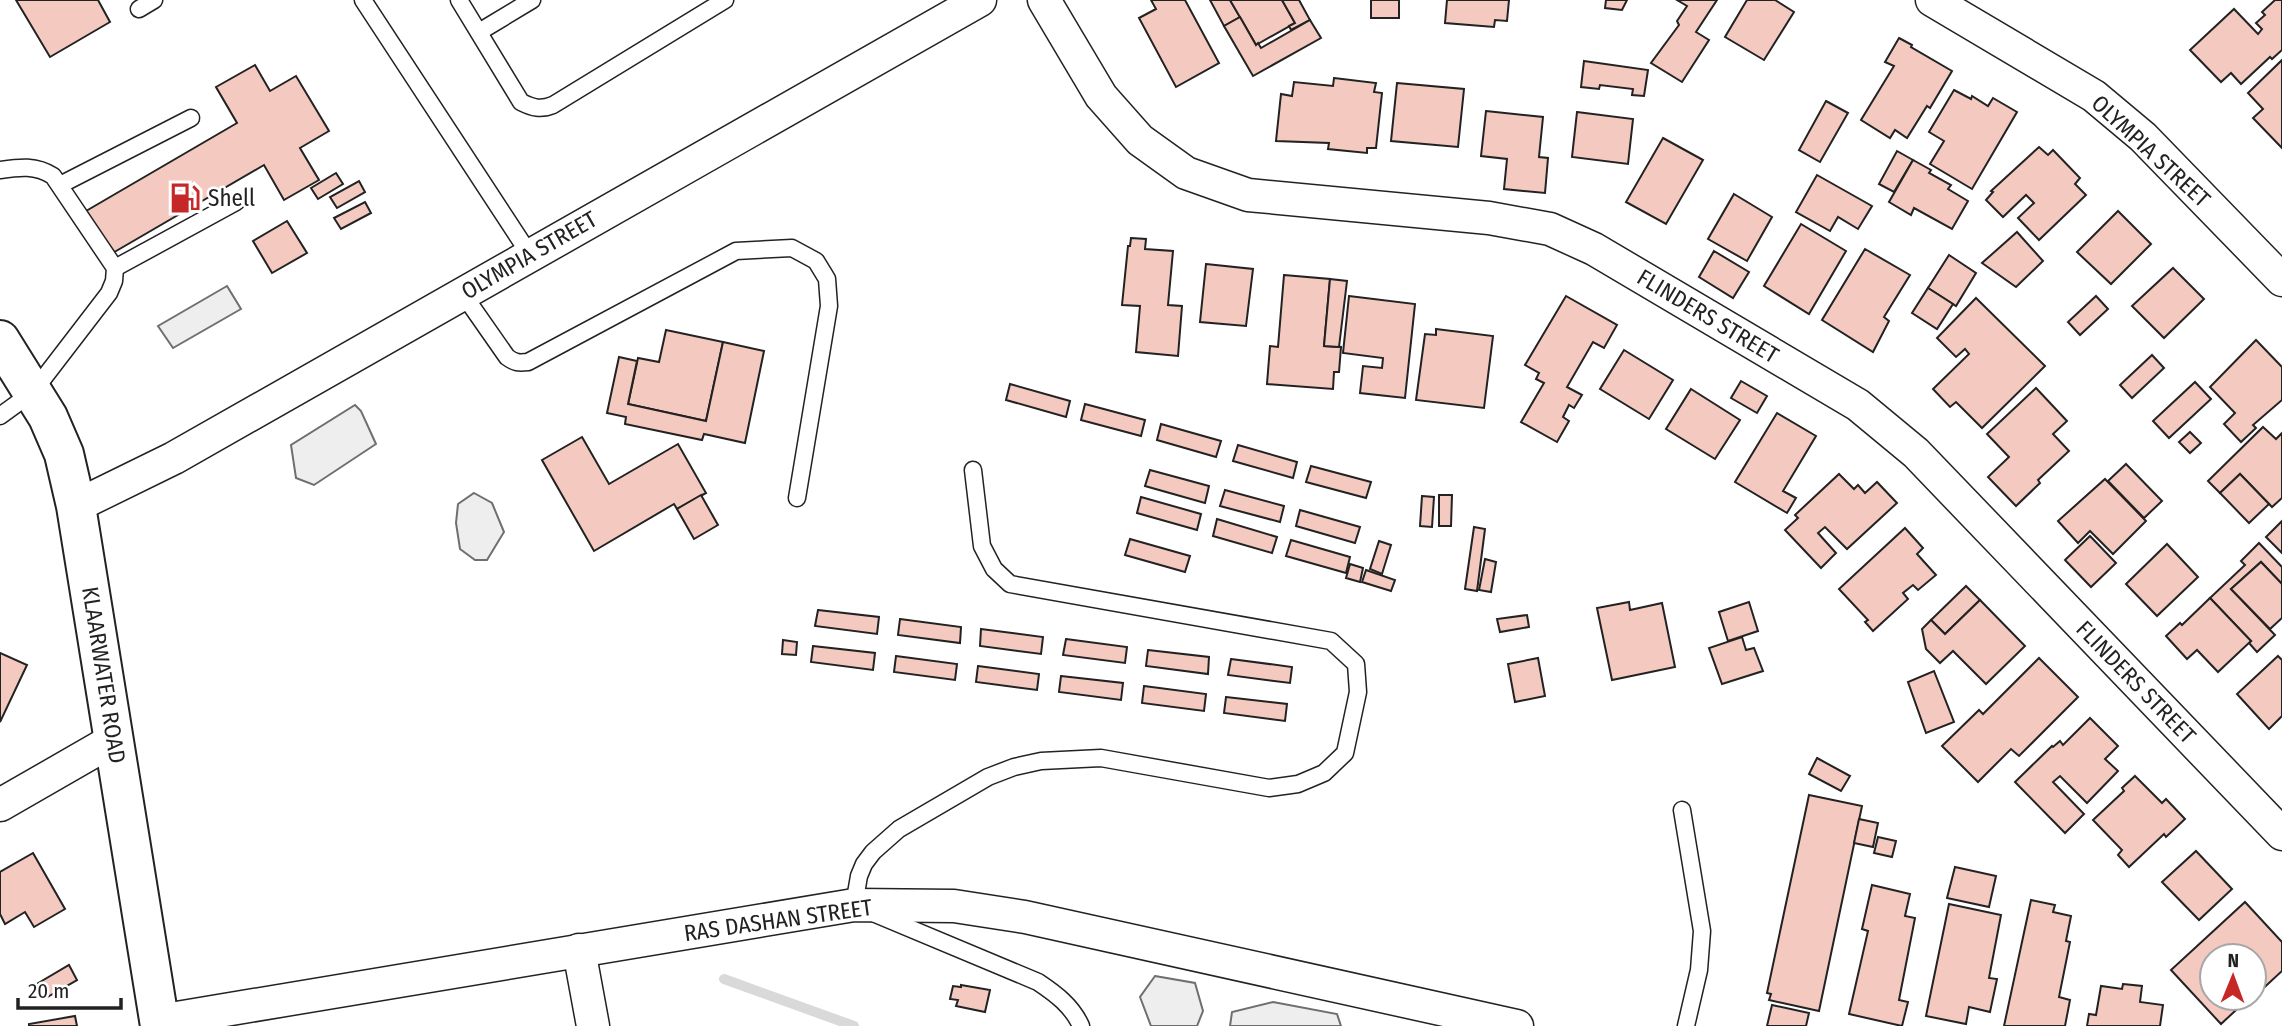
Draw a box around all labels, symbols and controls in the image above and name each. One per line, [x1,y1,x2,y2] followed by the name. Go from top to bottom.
[2086,89,2216,213] street label: OLYMPIA STREET
[168,181,202,215] fuel station icon: Shell
[208,184,255,212] place label: Shell
[456,205,602,305] street label: OLYMPIA STREET
[1632,263,1784,369] street label: FLINDERS STREET
[76,585,132,765] street label: KLAARWATER ROAD
[2070,615,2202,749] street label: FLINDERS STREET
[682,893,874,947] street label: RAS DASHAN STREET
[2198,942,2268,1012] north arrow
[2227,949,2239,972] text: N
[18,967,121,1011] scale bar
[28,978,69,1004] text: 20 m

